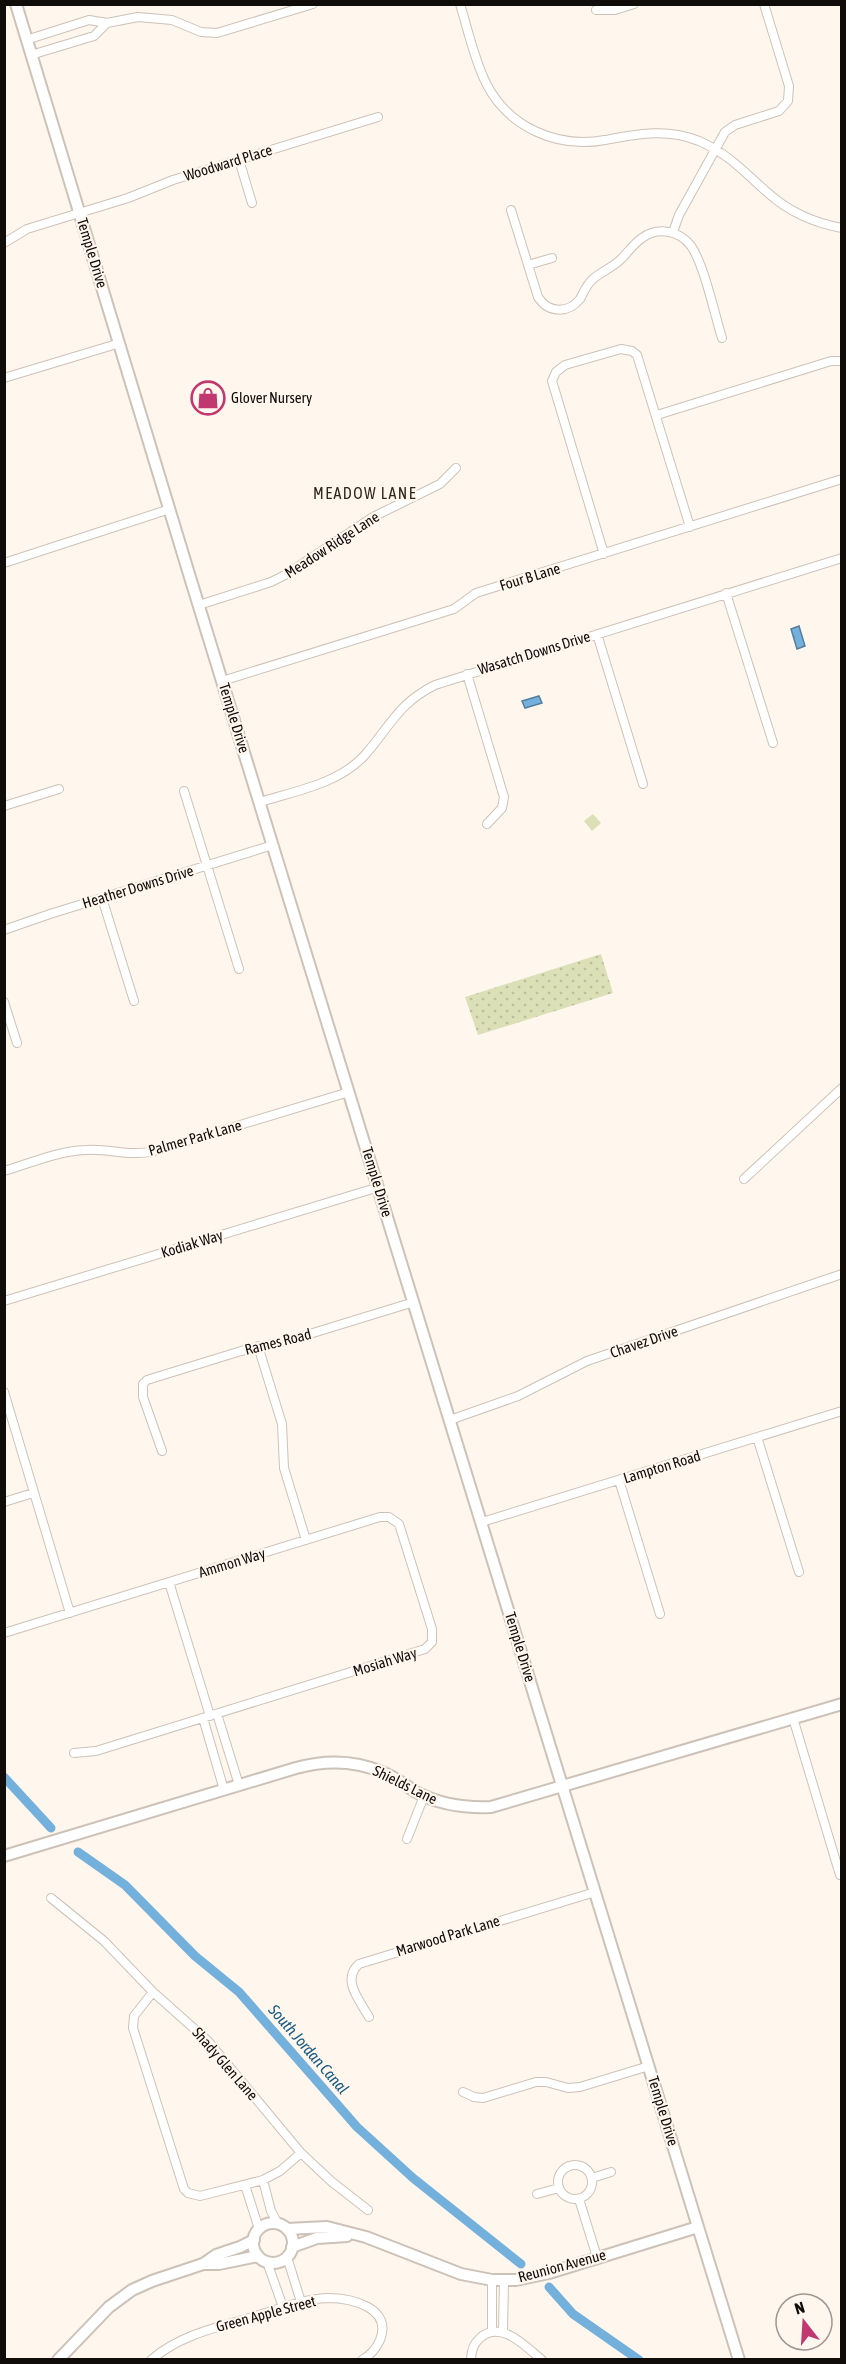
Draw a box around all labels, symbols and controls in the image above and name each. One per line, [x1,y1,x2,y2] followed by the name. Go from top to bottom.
[182,141,274,184] street label: Woodward Place
[74,216,111,290] street label: Temple Drive
[190,380,226,416] shop icon: Glover Nursery
[231,389,312,406] place label: Glover Nursery
[313,484,417,502] district label: MEADOW LANE
[281,508,382,581] street label: Meadow Ridge Lane
[497,559,562,594] street label: Four B Lane
[476,627,592,678] street label: Wasatch Downs Drive
[216,681,253,755] street label: Temple Drive
[80,861,196,912] street label: Heather Downs Drive
[146,1116,244,1159] street label: Palmer Park Lane
[359,1145,396,1219] street label: Temple Drive
[159,1226,225,1261] street label: Kodiak Way
[608,1322,680,1361] street label: Chavez Drive
[243,1325,313,1358] street label: Rames Road
[621,1447,703,1486] street label: Lampton Road
[196,1544,267,1581] street label: Ammon Way
[502,1610,539,1684] street label: Temple Drive
[351,1644,419,1679] street label: Mosiah Way
[370,1762,440,1807] street label: Shields Lane
[394,1912,502,1959] street label: Marwood Park Lane
[265,2000,353,2097] water label: South Jordan Canal
[189,2024,262,2104] street label: Shady Glen Lane
[645,2074,682,2148] street label: Temple Drive
[516,2246,608,2285] street label: Reunion Avenue
[214,2292,318,2335] street label: Green Apple Street
[774,2292,834,2352] north arrow
[792,2298,807,2318] text: N

